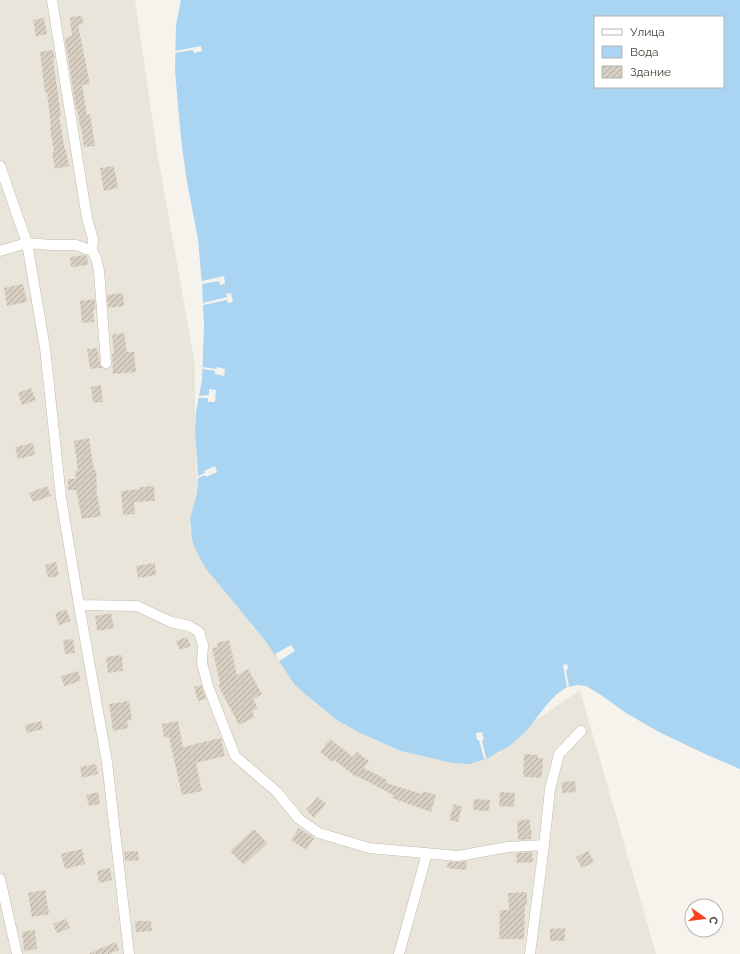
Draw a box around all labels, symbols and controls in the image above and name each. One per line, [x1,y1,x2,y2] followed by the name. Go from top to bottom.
[594,16,724,88] legend
[630,25,665,39] text: Улица
[630,45,659,59] text: Вода
[630,65,671,79] text: Здание
[684,898,724,938] north arrow
[706,915,720,926] text: С

